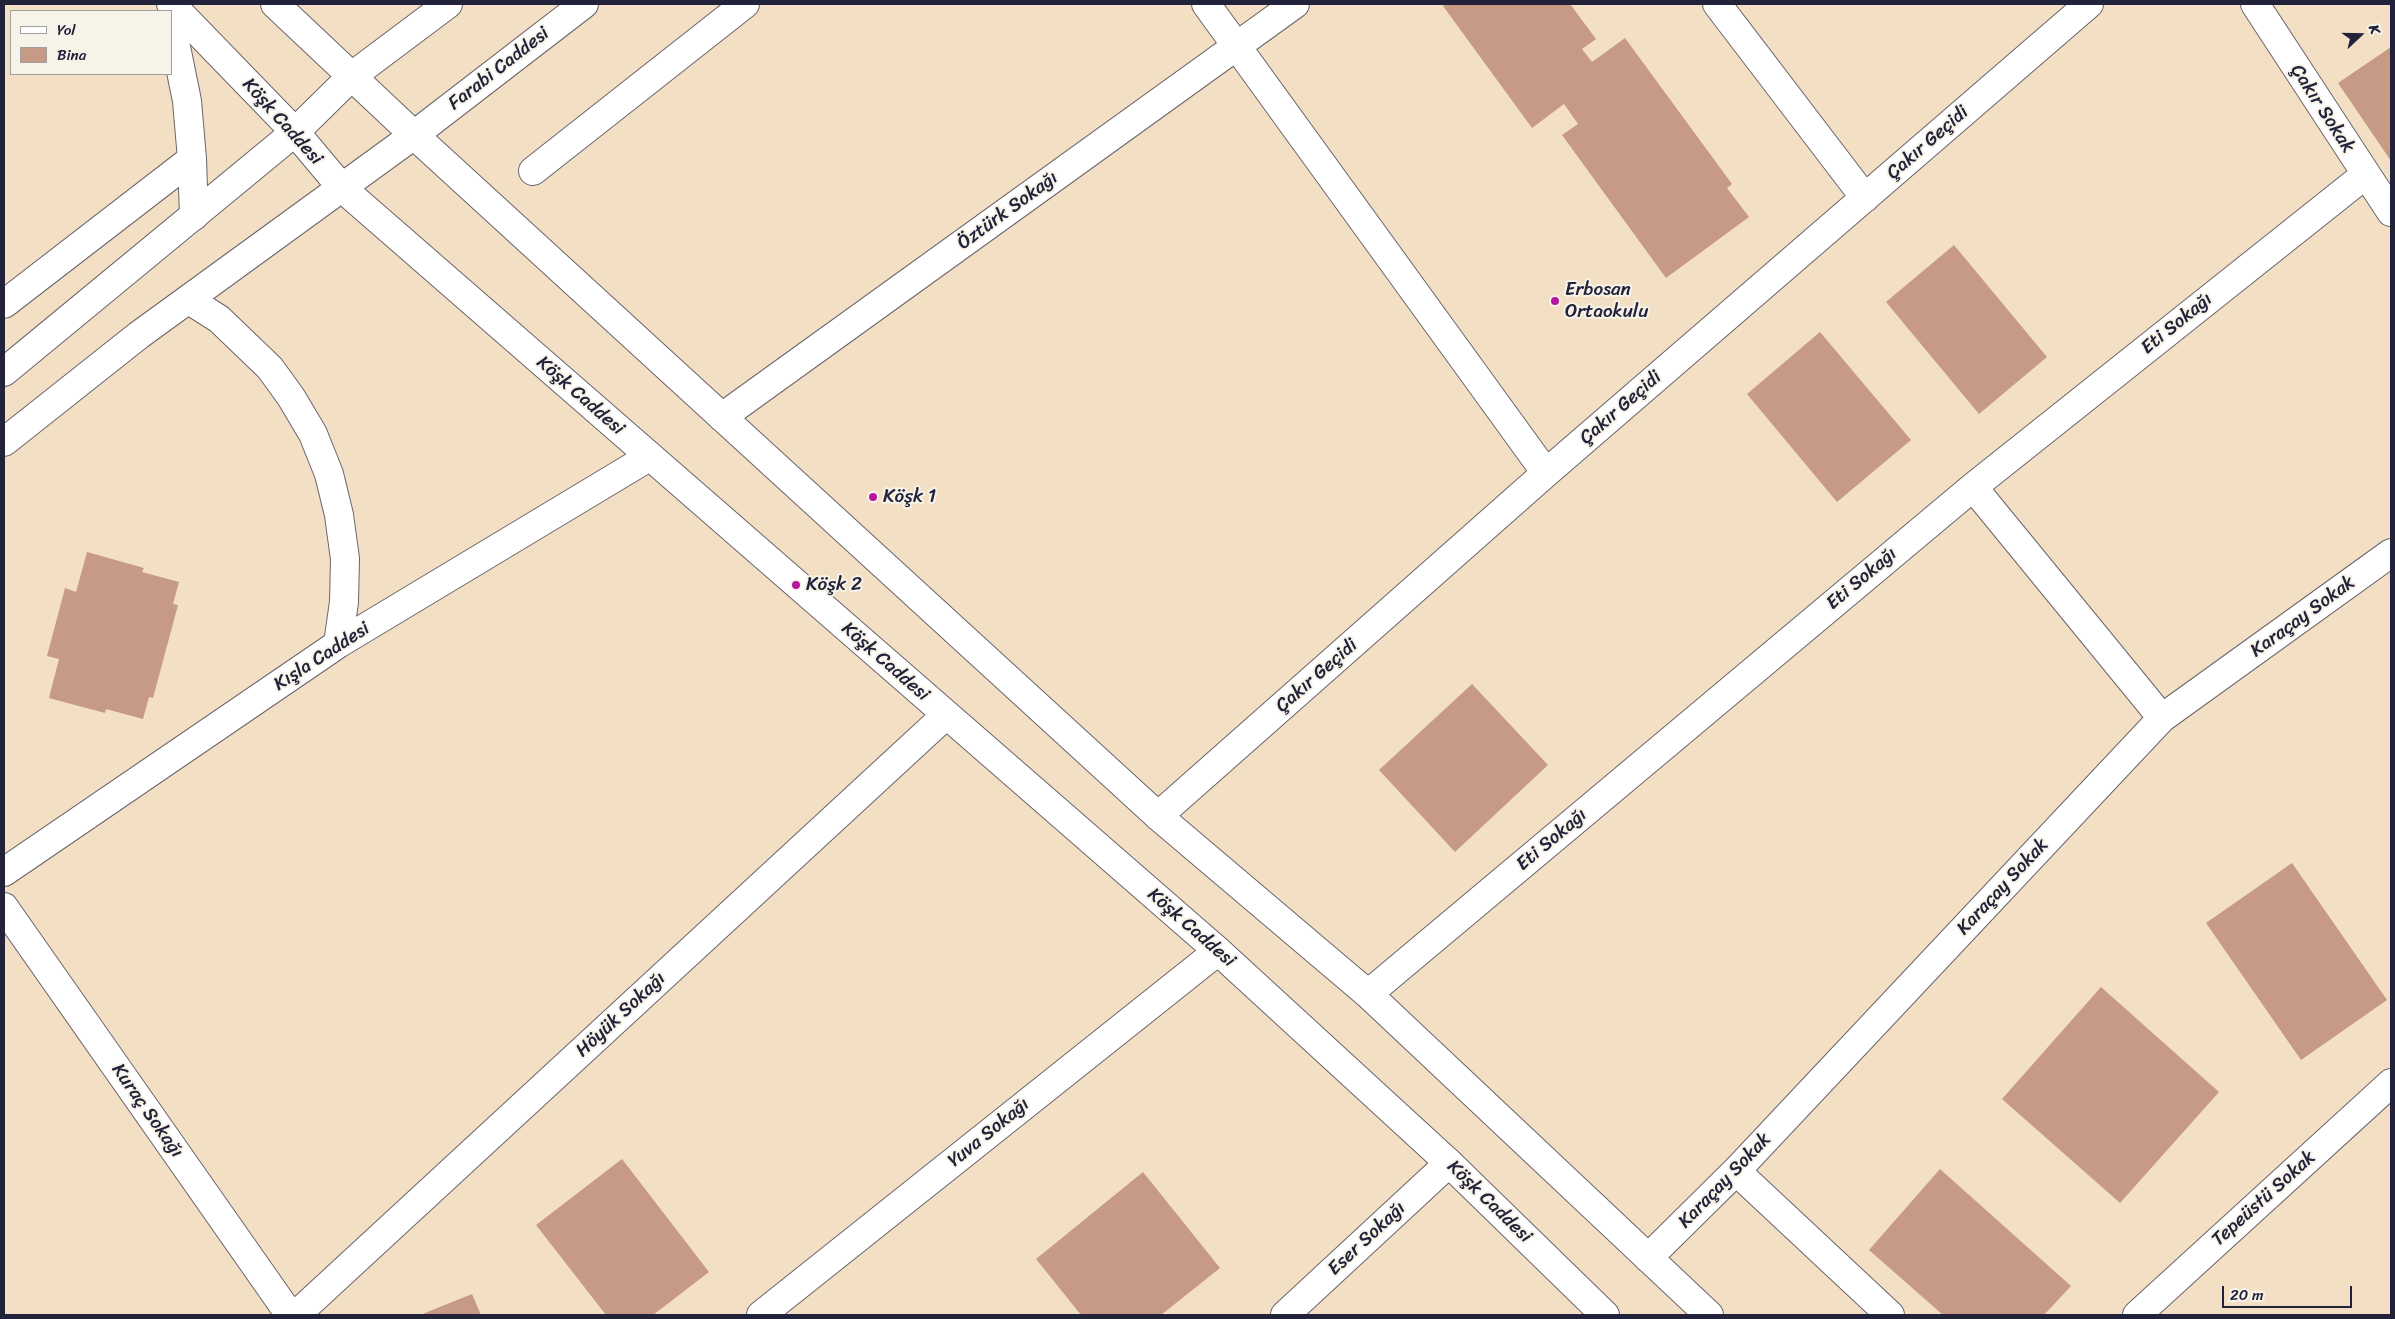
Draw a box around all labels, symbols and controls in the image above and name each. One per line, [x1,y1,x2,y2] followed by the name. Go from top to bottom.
[10,10,172,75] legend
[2335,10,2385,60] north arrow
[57,17,76,43] text: Yol
[2361,21,2388,38] text: K
[444,23,554,115] street label: Farabi Caddesi
[57,42,86,68] text: Bina
[2285,61,2359,157] street label: Çakır Sokak
[237,74,327,170] street label: Köşk Caddesi
[1882,101,1974,185] street label: Çakır Geçidi
[953,167,1063,255] street label: Öztürk Sokağı
[1565,279,1648,323] place label: Erbosan Ortaokulu
[2137,288,2217,360] street label: Eti Sokağı
[1549,295,1561,307] marker: Erbosan Ortaokulu
[531,352,629,440] street label: Köşk Caddesi
[1575,366,1667,450] street label: Çakır Geçidi
[883,486,936,508] place label: Köşk 1
[867,491,879,503] marker: Köşk 1
[1822,543,1902,615] street label: Eti Sokağı
[2246,571,2360,663] street label: Karaçay Sokak
[806,574,862,596] place label: Köşk 2
[790,579,802,591] marker: Köşk 2
[270,618,374,696] street label: Kışla Caddesi
[836,618,934,706] street label: Köşk Caddesi
[1271,634,1363,718] street label: Çakır Geçidi
[1512,804,1592,876] street label: Eti Sokağı
[1953,834,2053,940] street label: Karaçay Sokak
[1142,884,1240,972] street label: Köşk Caddesi
[571,968,671,1062] street label: Höyük Sokağı
[106,1060,188,1162] street label: Kuraç Sokağı
[944,1093,1034,1173] street label: Yuva Sokağı
[1674,1129,1776,1233] street label: Karaçay Sokak
[2208,1147,2320,1251] street label: Tepeüstü Sokak
[1442,1156,1536,1248] street label: Köşk Caddesi
[1323,1197,1411,1281] street label: Eser Sokağı
[2225,1276,2355,1308] scale bar
[2230,1282,2264,1308] text: 20 m

